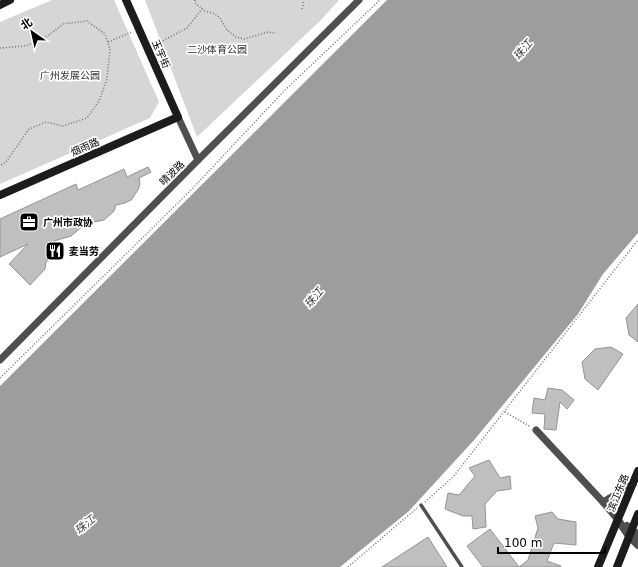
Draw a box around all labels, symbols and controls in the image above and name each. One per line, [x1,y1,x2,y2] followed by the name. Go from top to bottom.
[12,12,52,52] north arrow
[18,16,35,33] text: 北
[511,37,536,63] water label: 珠江
[150,38,172,70] street label: 玉宇街
[187,44,247,55] park label: 二沙体育公园
[40,70,100,81] park label: 广州发展公园
[69,136,101,158] street label: 烟雨路
[158,159,186,187] street label: 晴波路
[18,211,40,233] office icon: 广州市政协
[43,216,93,228] place label: 广州市政协
[44,240,66,262] restaurant icon: 麦当劳
[69,246,99,257] place label: 麦当劳
[302,285,327,311] water label: 珠江
[605,472,631,514] street label: 滨江东路
[72,512,98,537] water label: 珠江
[498,529,605,555] scale bar
[504,536,542,550] text: 100 m

